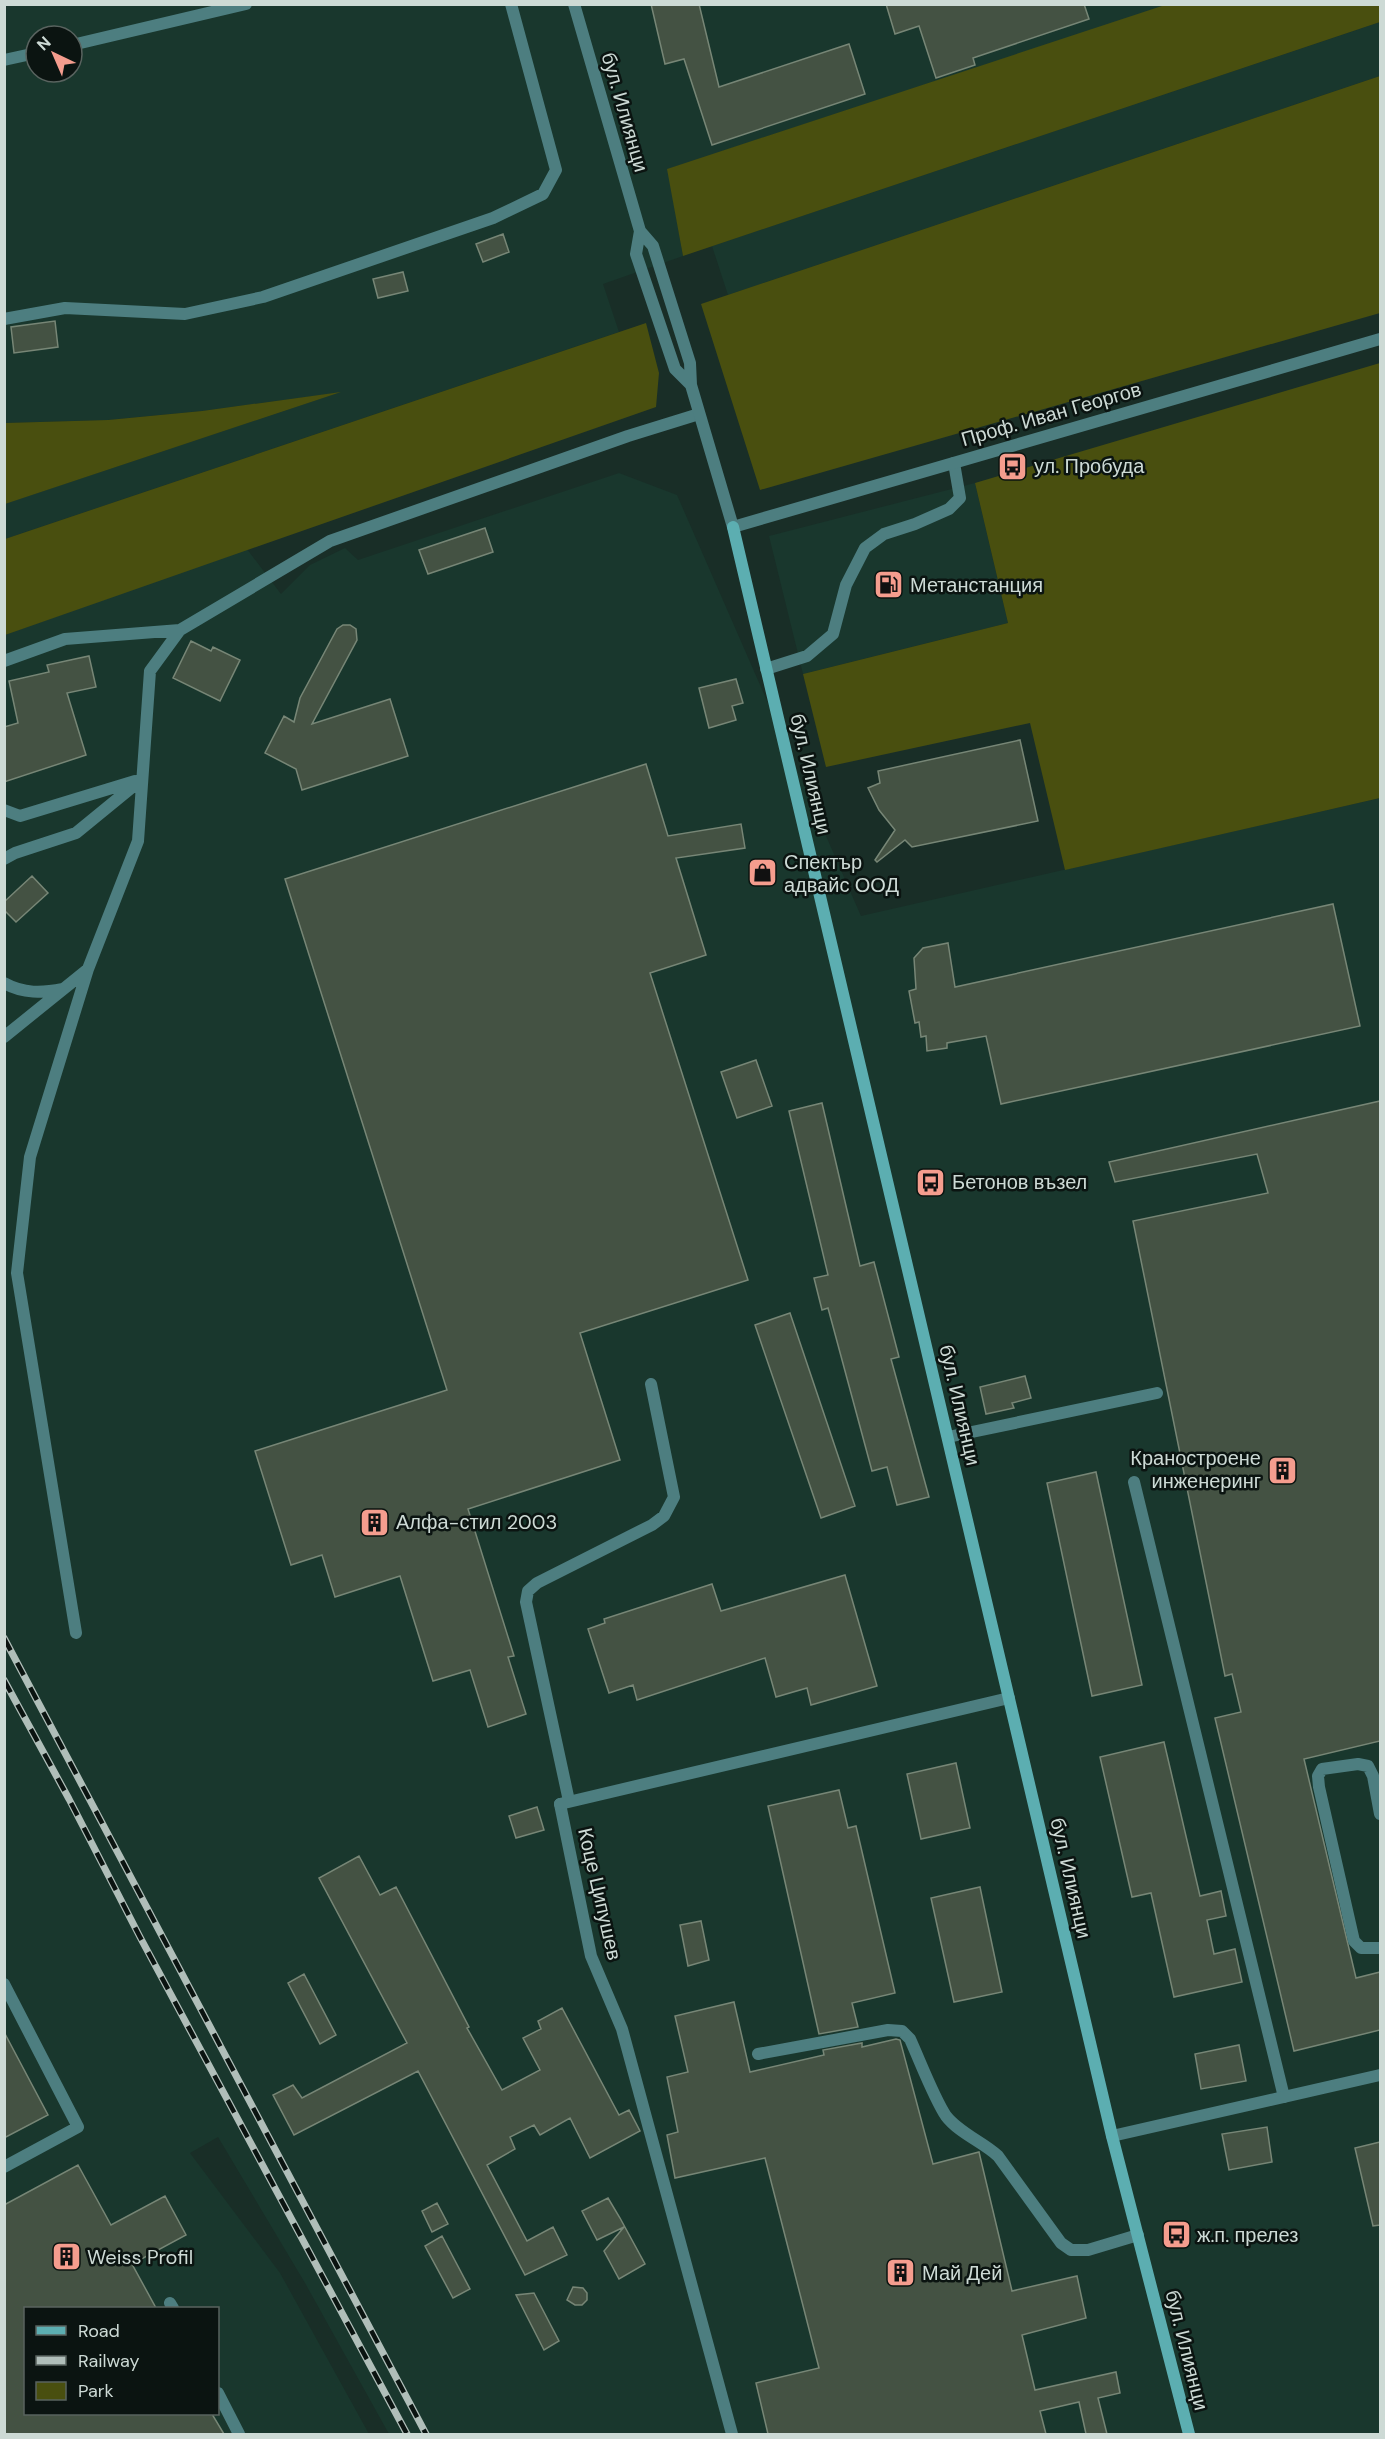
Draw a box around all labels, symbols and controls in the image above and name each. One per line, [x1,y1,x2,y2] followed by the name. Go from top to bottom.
[24,24,84,84] north arrow
[32,32,55,55] text: N
[596,49,654,175] street label: бул. Илиянци
[958,376,1144,452] street label: Проф. Иван Георгов
[997,450,1029,482] bus stop icon: ул. Пробуда
[1034,453,1145,479] place label: ул. Пробуда
[873,569,905,601] fuel station icon: Метанстанция
[910,572,1043,598] place label: Метанстанция
[784,711,838,837] street label: бул. Илиянци
[784,849,899,898] place label: Спектър адвайс ООД
[747,857,779,889] shop icon: Спектър адвайс ООД
[915,1166,947,1198] bus stop icon: Бетонов възел
[952,1169,1087,1195] place label: Бетонов възел
[933,1342,987,1468] street label: бул. Илиянци
[1130,1445,1261,1494] place label: Краностроене инженеринг
[1266,1454,1298,1486] building icon: Краностроене инженеринг
[359,1506,391,1538] building icon: Алфа-стил 2003
[396,1509,557,1535] place label: Алфа-стил 2003
[1044,1815,1098,1941] street label: бул. Илиянци
[572,1825,628,1963] street label: Коце Ципушев
[1160,2219,1192,2251] bus stop icon: ж.п. прелез
[1197,2222,1298,2248] place label: ж.п. прелез
[50,2241,82,2273] building icon: Weiss Profil
[87,2244,193,2270] place label: Weiss Profil
[885,2257,917,2289] building icon: Май Дей
[922,2260,1002,2286] place label: Май Дей
[1159,2287,1215,2413] street label: бул. Илиянци
[24,2307,219,2415] legend
[78,2319,120,2343] text: Road
[78,2349,140,2373] text: Railway
[78,2379,114,2403] text: Park

